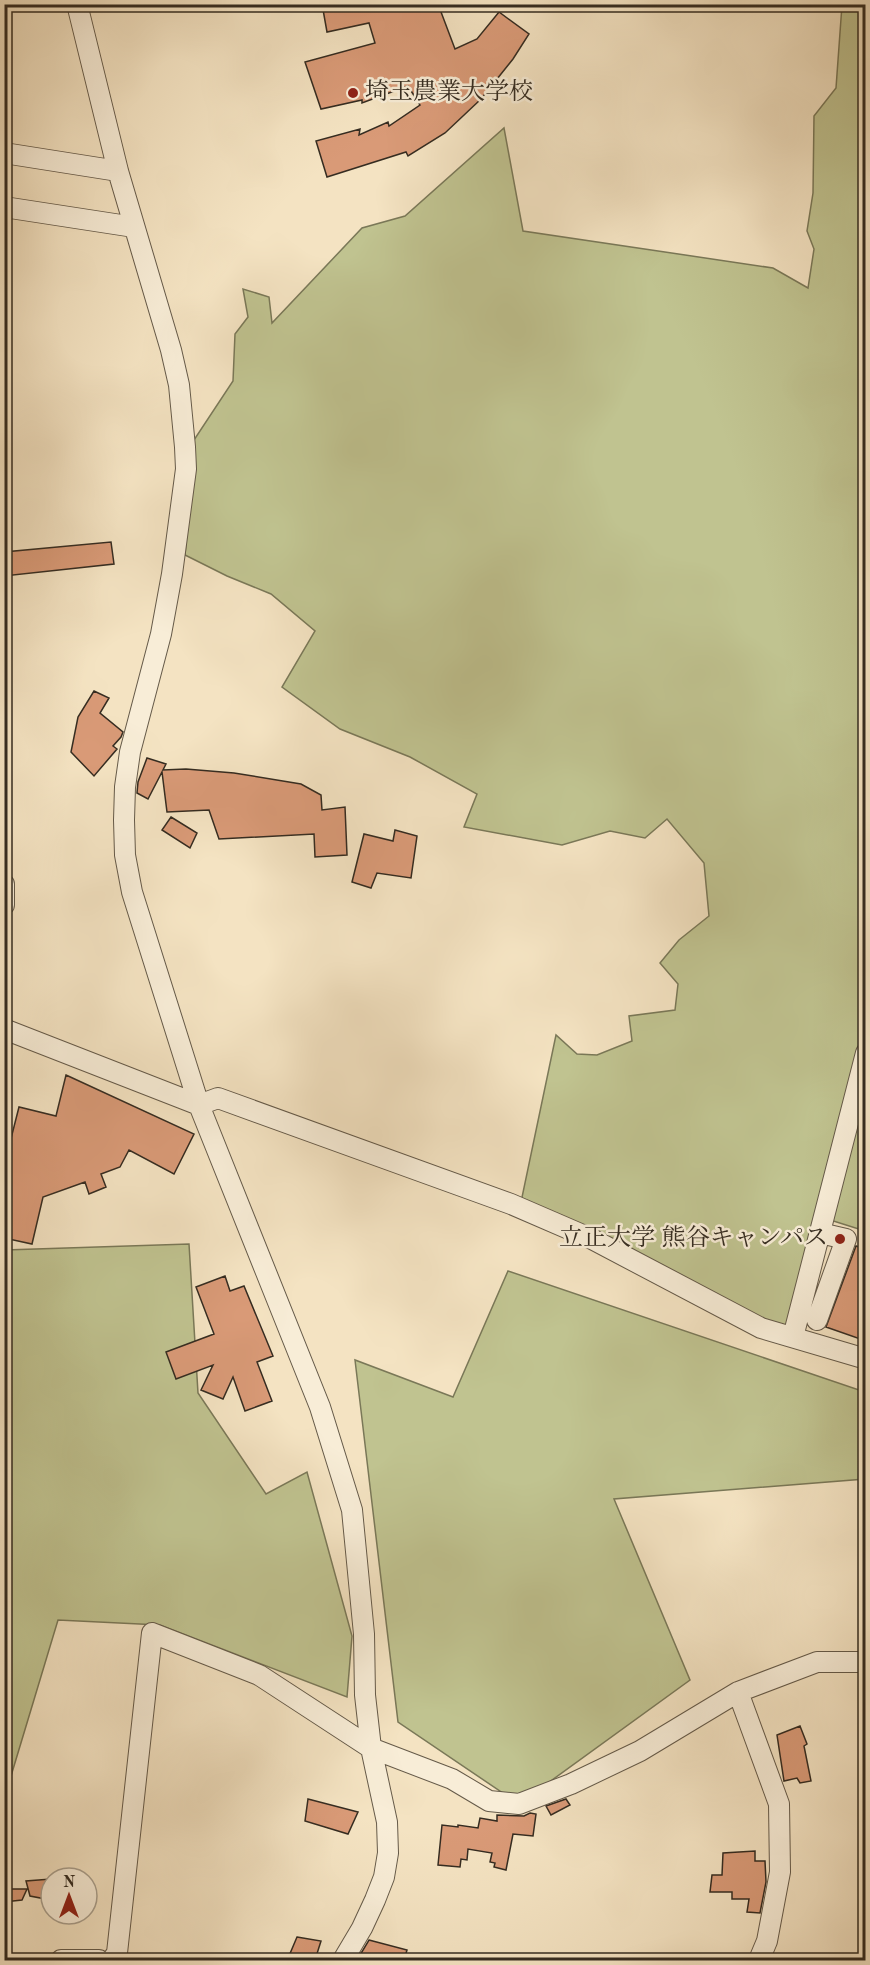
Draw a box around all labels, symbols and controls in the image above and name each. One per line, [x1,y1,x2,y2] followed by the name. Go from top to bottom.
[365,78,533,105] place label: 埼玉農業大学校
[346,86,360,100] marker: 埼玉農業大学校
[559,1224,828,1251] place label: 立正大学 熊谷キャンパス
[833,1232,847,1246] marker: 立正大学 熊谷キャンパス
[39,1866,99,1926] north arrow
[63,1875,76,1891] text: N

